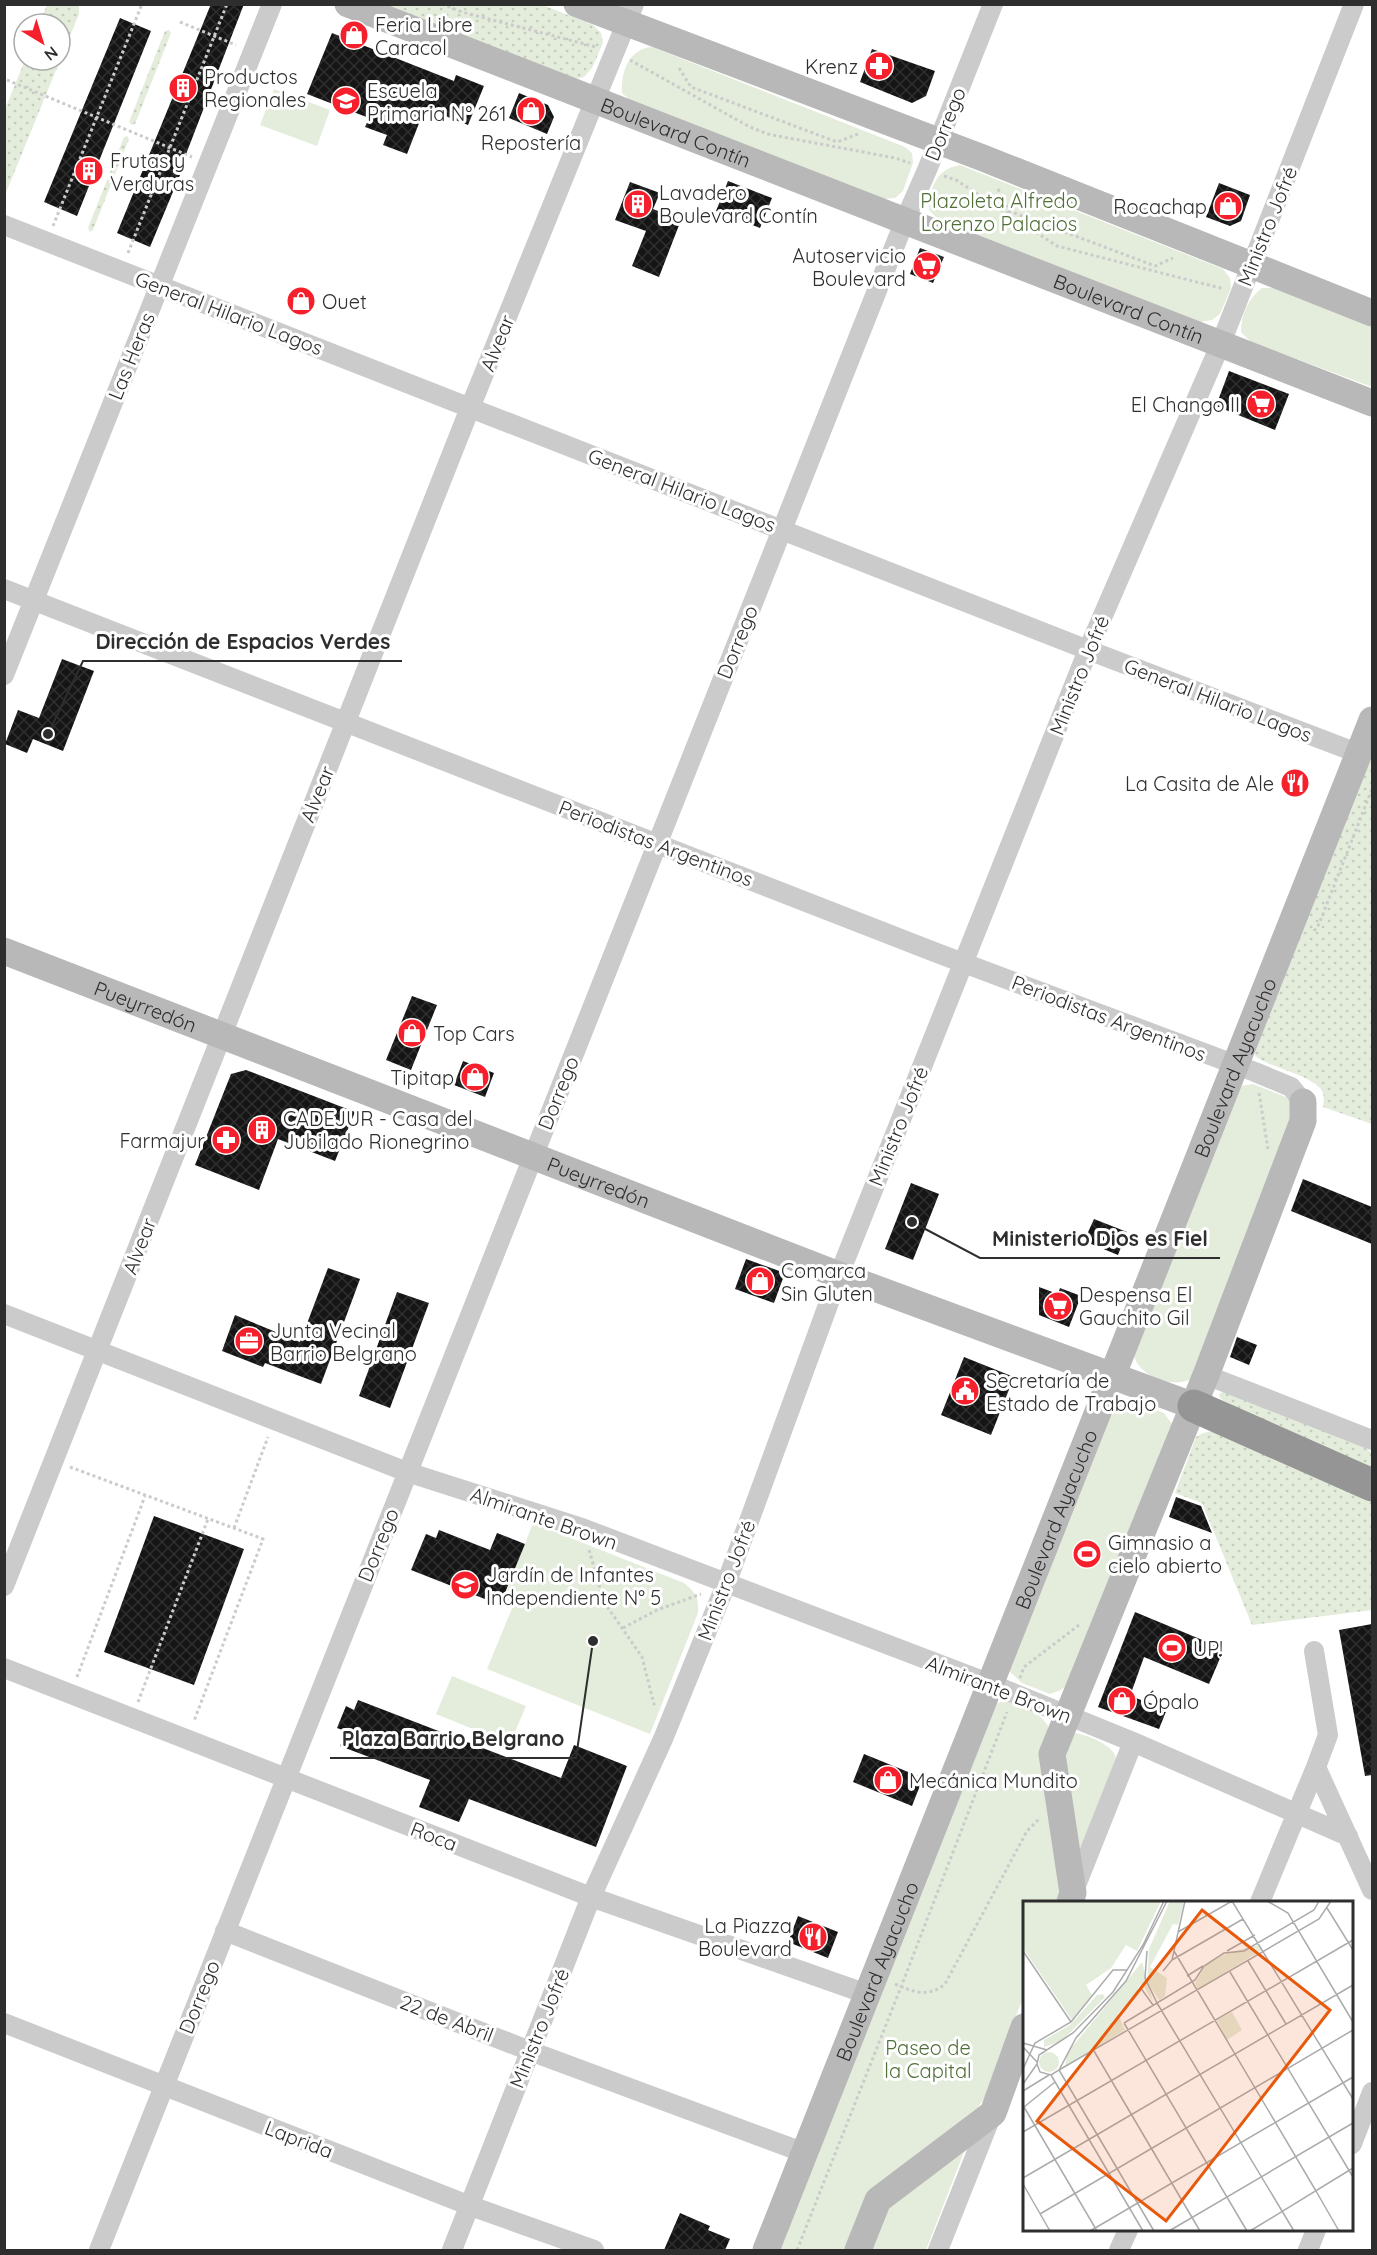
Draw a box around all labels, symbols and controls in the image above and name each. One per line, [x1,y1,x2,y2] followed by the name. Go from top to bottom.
[12,12,72,72] north arrow
[375,12,472,60] place label: Feria Libre Caracol
[338,19,370,51] shop icon: Feria Libre Caracol
[40,42,62,65] text: N
[863,50,895,82] pharmacy icon: Krenz
[805,54,858,79] place label: Krenz
[204,64,306,112] place label: Productos Regionales
[167,72,199,104] building icon: Productos Regionales
[367,78,507,126] place label: Escuela Primaria N° 261
[919,84,971,164] street label: Dorrego
[330,85,362,117] school or university icon: Escuela Primaria N° 261
[597,91,755,172] street label: Boulevard Contín
[515,95,547,127] shop icon: Repostería
[481,130,581,155] place label: Repostería
[110,148,194,196] place label: Frutas y Verduras
[73,155,105,187] building icon: Frutas y Verduras
[1232,162,1302,290] street label: Ministro Jofré
[659,180,818,228] place label: Lavadero Boulevard Contín
[622,188,654,220] building icon: Lavadero Boulevard Contín
[920,188,1078,236] park label: Plazoleta Alfredo Lorenzo Palacios
[1212,190,1244,222] shop icon: Rocachap
[1113,194,1207,219] place label: Rocachap
[792,243,906,291] place label: Autoservicio Boulevard
[911,250,943,282] supermarket icon: Autoservicio Boulevard
[132,266,326,360] street label: General Hilario Lagos
[1050,268,1207,349] street label: Boulevard Contín
[285,285,317,317] shop icon: Ouet
[322,289,367,314] place label: Ouet
[102,309,160,403] street label: Las Heras
[474,311,520,375] street label: Alvear
[1245,388,1277,420] supermarket icon: El Chango II
[1131,392,1240,417] place label: El Chango II
[585,443,779,537] street label: General Hilario Lagos
[711,602,763,682] street label: Dorrego
[1044,611,1114,739] street label: Ministro Jofré
[83,622,402,661] callout: Dirección de Espacios Verdes
[96,628,390,654] text: Dirección de Espacios Verdes
[1121,653,1315,747] street label: General Hilario Lagos
[294,762,340,826] street label: Alvear
[1279,767,1311,799] restaurant icon: La Casita de Ale
[1125,771,1274,796] place label: La Casita de Ale
[555,794,757,892] street label: Periodistas Argentinos
[1008,969,1210,1067] street label: Periodistas Argentinos
[1188,974,1281,1161] street label: Boulevard Ayacucho
[91,975,201,1037] street label: Pueyrredón
[396,1017,428,1049] shop icon: Top Cars
[433,1021,515,1046] place label: Top Cars
[532,1053,584,1133] street label: Dorrego
[459,1061,491,1093] shop icon: Tipitap
[863,1062,933,1190] street label: Ministro Jofré
[390,1065,454,1090] place label: Tipitap
[283,1106,473,1154] place label: CADEJUR - Casa del Jubilado Rionegrino
[246,1114,278,1146] building icon: CADEJUR - Casa del Jubilado Rionegrino
[210,1124,242,1156] pharmacy icon: Farmajur
[119,1128,205,1153] place label: Farmajur
[544,1151,654,1213] street label: Pueyrredón
[117,1214,161,1278] street label: Alvear
[980,1219,1220,1258] callout: Ministerio Dios es Fiel
[992,1225,1208,1251] text: Ministerio Dios es Fiel
[781,1258,873,1306] place label: Comarca Sin Gluten
[744,1265,776,1297] shop icon: Comarca Sin Gluten
[1079,1282,1192,1330] place label: Despensa El Gauchito Gil
[1042,1290,1074,1322] supermarket icon: Despensa El Gauchito Gil
[270,1318,417,1366] place label: Junta Vecinal Barrio Belgrano
[233,1325,265,1357] office icon: Junta Vecinal Barrio Belgrano
[986,1368,1156,1416] place label: Secretaría de Estado de Trabajo
[949,1375,981,1407] public building icon: Secretaría de Estado de Trabajo
[1009,1426,1102,1613] street label: Boulevard Ayacucho
[467,1481,621,1555] street label: Almirante Brown
[352,1505,404,1585] street label: Dorrego
[692,1516,760,1644] street label: Ministro Jofré
[1108,1530,1222,1578] place label: Gimnasio a cielo abierto
[1071,1538,1103,1570] sports icon: Gimnasio a cielo abierto
[486,1562,661,1610] place label: Jardín de Infantes Independiente N° 5
[449,1569,481,1601] school or university icon: Jardín de Infantes Independiente N° 5
[1156,1632,1188,1664] sports icon: UP!
[1193,1636,1223,1661] place label: UP!
[923,1650,1075,1728] street label: Almirante Brown
[1106,1685,1138,1717] shop icon: Ópalo
[1143,1689,1199,1714] place label: Ópalo
[330,1719,576,1758] callout: Plaza Barrio Belgrano
[342,1725,564,1751] text: Plaza Barrio Belgrano
[872,1764,904,1796] shop icon: Mecánica Mundito
[909,1768,1078,1793] place label: Mecánica Mundito
[407,1816,461,1856] street label: Roca
[830,1878,923,2065] street label: Boulevard Ayacucho
[1023,1901,1353,2231] inset map
[698,1913,792,1961] place label: La Piazza Boulevard
[797,1921,829,1953] restaurant icon: La Piazza Boulevard
[173,1957,225,2037] street label: Dorrego
[504,1964,574,2092] street label: Ministro Jofré
[397,1989,497,2047] street label: 22 de Abril
[884,2035,972,2083] park label: Paseo de la Capital
[261,2115,337,2163] street label: Laprida

